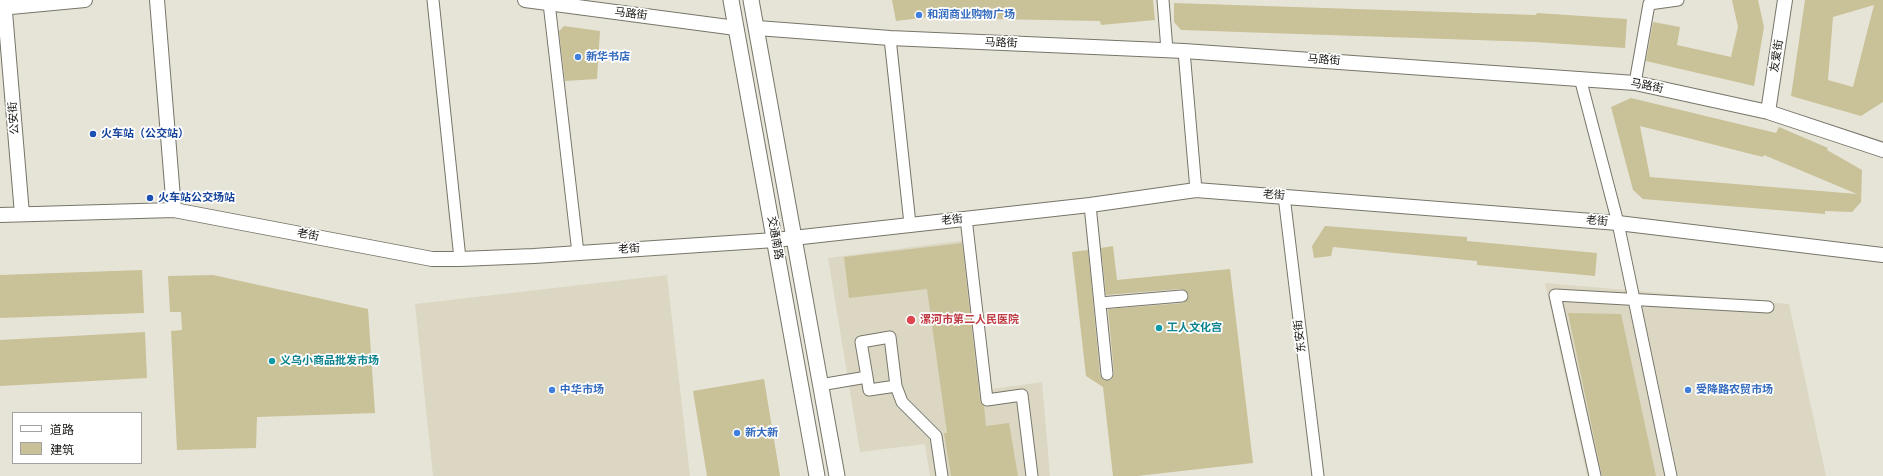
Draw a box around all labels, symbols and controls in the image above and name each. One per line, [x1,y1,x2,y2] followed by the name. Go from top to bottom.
[614,5,648,23] street label: 马路街
[927,8,1015,22] place label: 和润商业购物广场
[914,10,924,20] marker: 和润商业购物广场
[984,36,1018,50] street label: 马路街
[1768,39,1786,73] street label: 友爱街
[586,50,630,64] place label: 新华书店
[573,52,583,62] marker: 新华书店
[1307,52,1341,68] street label: 马路街
[1630,76,1664,96] street label: 马路街
[6,101,22,135] street label: 公安街
[101,127,189,141] place label: 火车站（公交站）
[88,129,98,139] marker: 火车站（公交站）
[1263,188,1285,202] street label: 老街
[158,191,235,205] place label: 火车站公交场站
[145,193,155,203] marker: 火车站公交场站
[940,212,964,228] street label: 老街
[1585,213,1609,229] street label: 老街
[765,215,785,261] street label: 交通南路
[296,226,320,244] street label: 老街
[618,242,640,256] street label: 老街
[920,313,1019,327] place label: 漯河市第二人民医院
[905,314,917,326] marker: 漯河市第二人民医院
[1291,319,1309,353] street label: 东安街
[1167,321,1222,335] place label: 工人文化宫
[1154,323,1164,333] marker: 工人文化宫
[280,354,379,368] place label: 义乌小商品批发市场
[267,356,277,366] marker: 义乌小商品批发市场
[560,383,604,397] place label: 中华市场
[1696,383,1773,397] place label: 受降路农贸市场
[547,385,557,395] marker: 中华市场
[1683,385,1693,395] marker: 受降路农贸市场
[12,412,142,464] legend
[50,422,74,437] text: 道路
[745,426,778,440] place label: 新大新
[732,428,742,438] marker: 新大新
[50,442,74,457] text: 建筑

